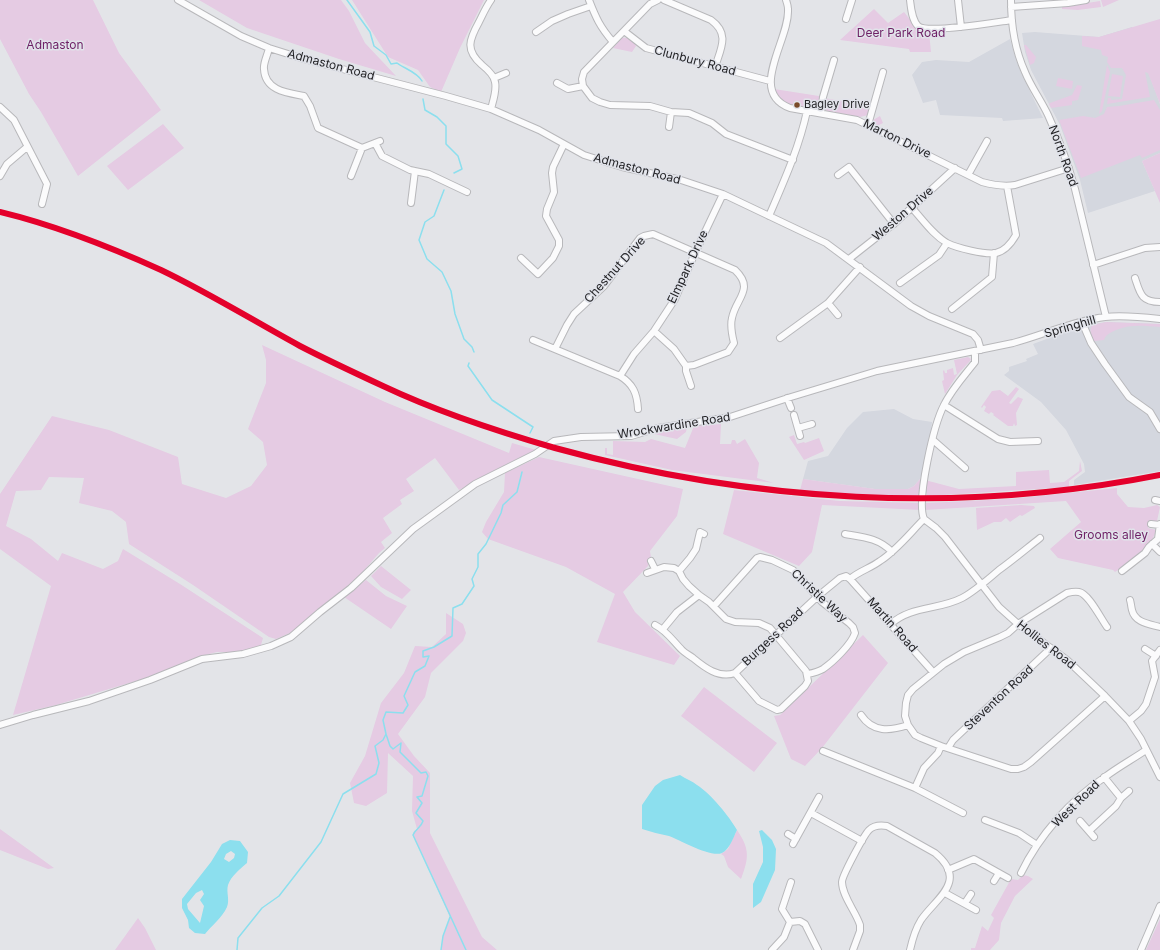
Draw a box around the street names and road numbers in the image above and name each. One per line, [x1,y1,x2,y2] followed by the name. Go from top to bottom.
[653,43,737,79] street label: Clunbury Road
[286,46,376,84] street label: Admaston Road
[861,116,933,162] street label: Marton Drive
[1045,123,1081,189] street label: North Road
[592,150,682,188] street label: Admaston Road
[870,184,936,244] street label: Weston Drive
[665,228,711,306] street label: Elmpark Drive
[581,234,649,306] street label: Chestnut Drive
[1043,313,1097,341] street label: Springhill
[617,410,731,442] street label: Wrockwardine Road
[788,566,850,626] street label: Christie Way
[864,595,920,655] street label: Martin Road
[739,605,807,669] street label: Burgess Road
[1014,618,1078,672] street label: Hollies Road
[961,662,1037,734] street label: Steventon Road
[1049,778,1103,830] street label: West Road

